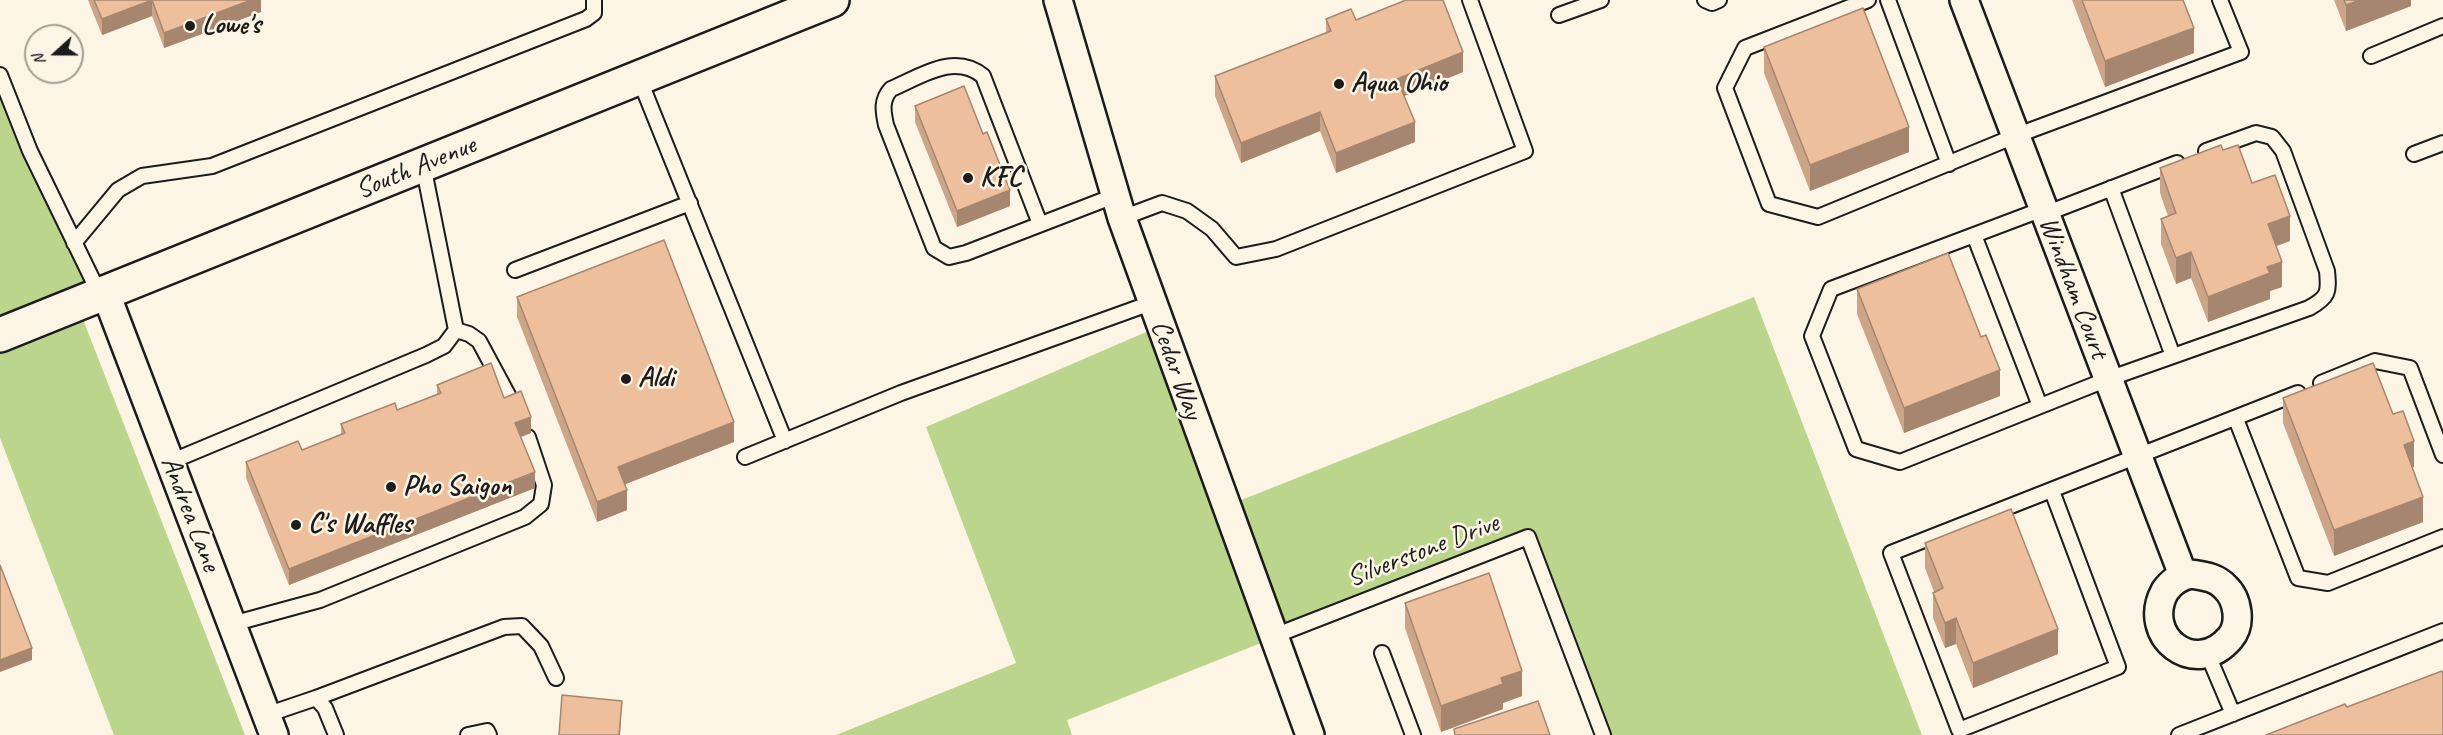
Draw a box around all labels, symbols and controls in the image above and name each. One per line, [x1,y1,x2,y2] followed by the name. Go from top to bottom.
[202,9,261,43] place label: Lowe's
[183,19,197,33] marker: Lowe's
[24,24,84,84] north arrow
[28,52,50,68] text: N
[1351,67,1447,101] place label: Aqua Ohio
[1332,77,1346,91] marker: Aqua Ohio
[351,129,481,207] street label: South Avenue
[980,161,1022,195] place label: KFC
[961,171,975,185] marker: KFC
[2031,212,2115,364] street label: Windham Court
[1143,316,1209,424] street label: Cedar Way
[638,362,674,396] place label: Aldi
[619,372,633,386] marker: Aldi
[153,452,227,576] street label: Andrea Lane
[403,470,511,504] place label: Pho Saigon
[384,480,398,494] marker: Pho Saigon
[1342,507,1504,595] street label: Silverstone Drive
[308,508,412,542] place label: C's Waffles
[289,518,303,532] marker: C's Waffles

